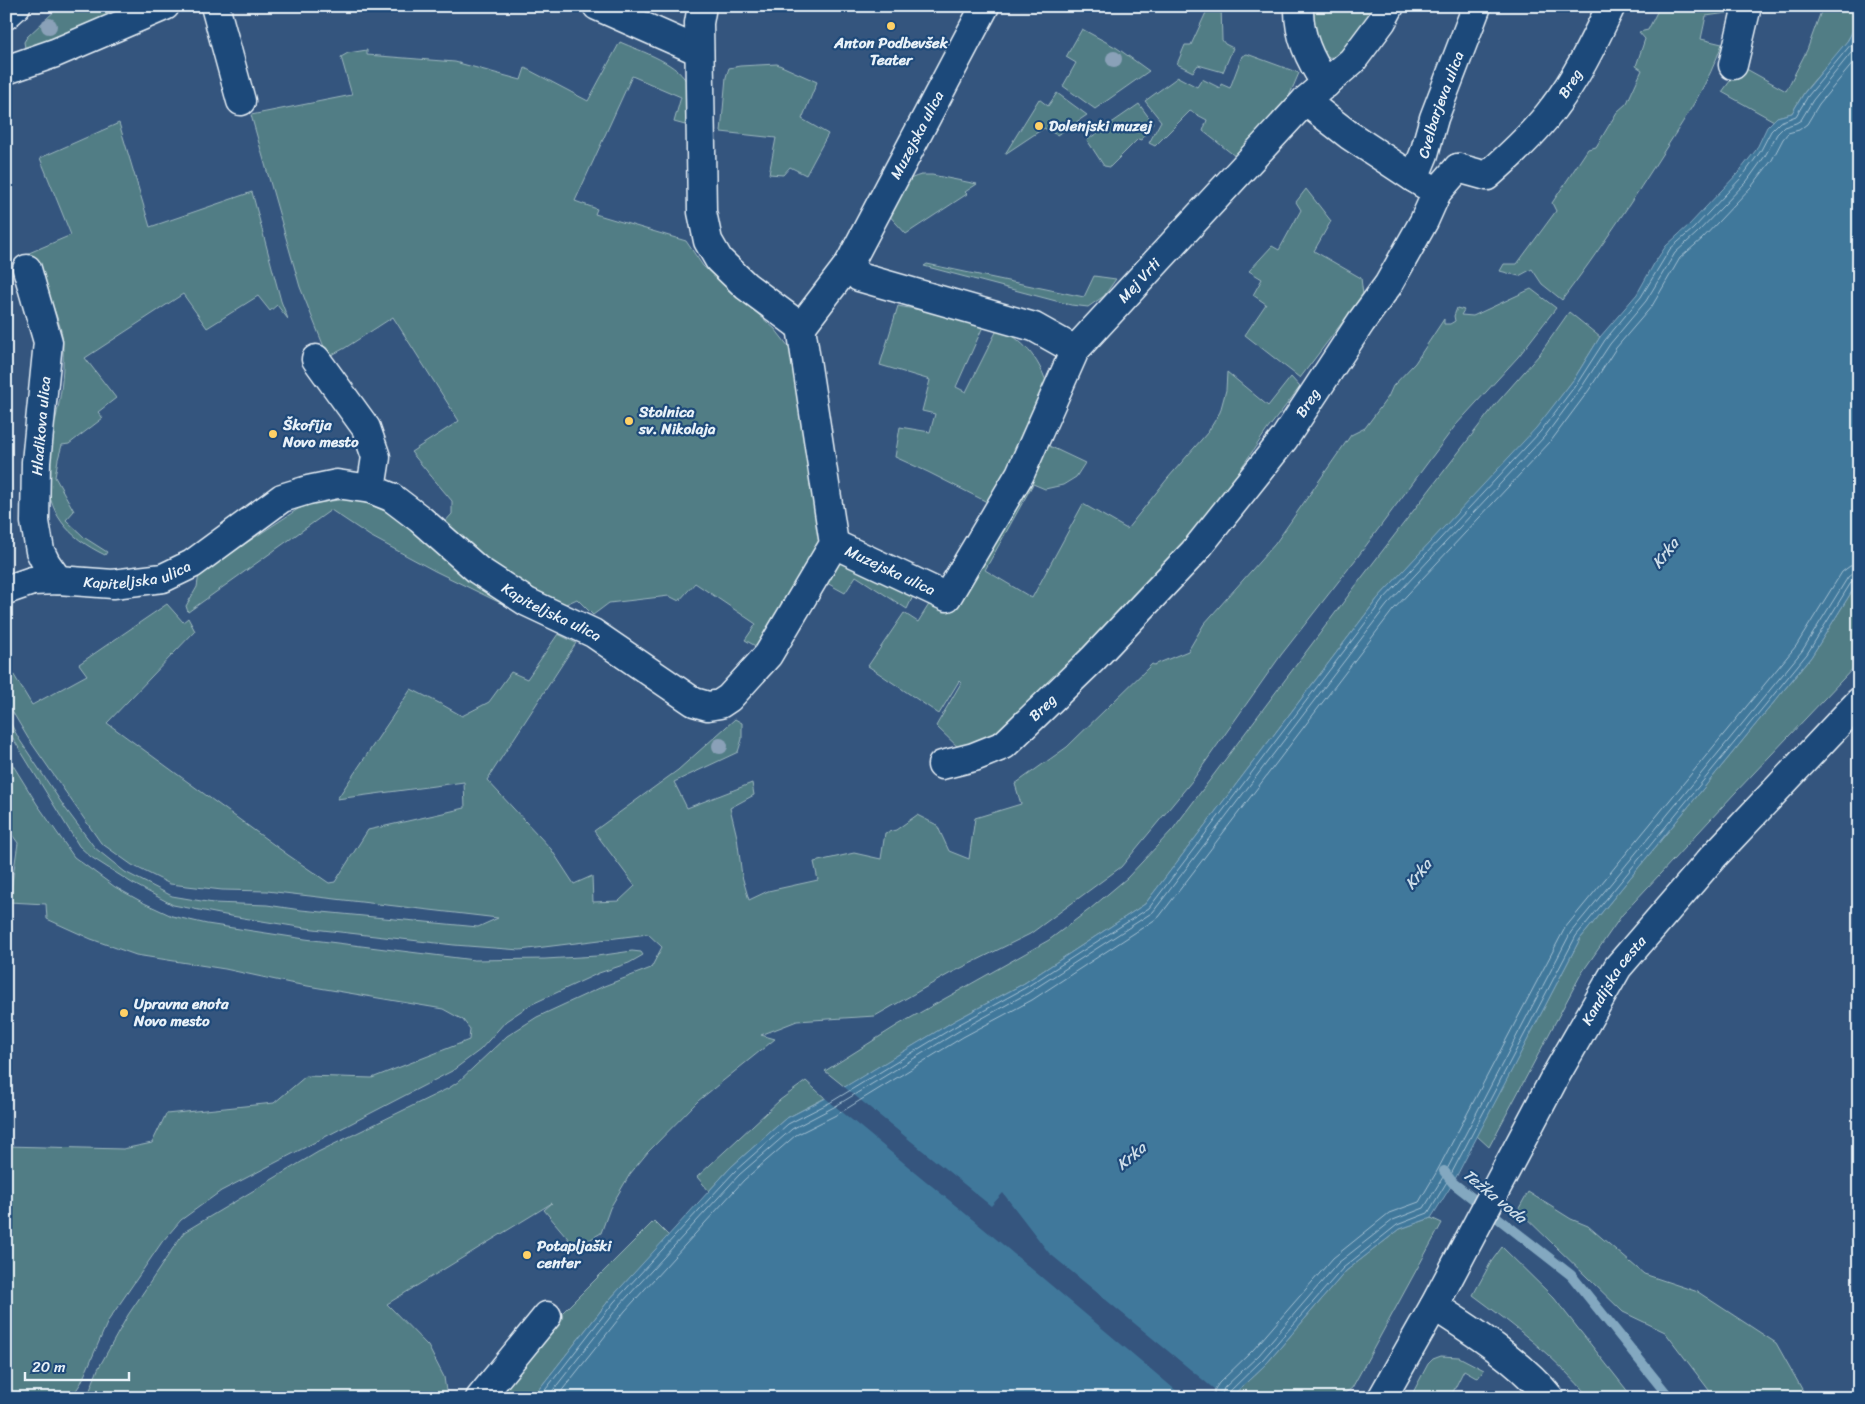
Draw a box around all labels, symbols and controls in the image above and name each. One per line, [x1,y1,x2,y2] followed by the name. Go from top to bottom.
[885,20,897,32] marker: Anton Podbevšek Teater
[833,30,949,73] place label: Anton Podbevšek Teater
[1410,47,1472,161] street label: Cvelbarjeva ulica
[1551,63,1590,104] street label: Breg
[883,86,951,184] street label: Muzejska ulica
[1049,113,1153,139] place label: Dolenjski muzej
[1033,120,1045,132] marker: Dolenjski muzej
[1111,251,1168,309] street label: Mej Vrti
[24,375,58,477] street label: Hladikova ulica
[1288,382,1327,423] street label: Breg
[638,399,716,442] place label: Stolnica sv. Nikolaja
[282,412,359,455] place label: Škofija Novo mesto
[623,415,635,427] marker: Stolnica sv. Nikolaja
[267,428,279,440] marker: Škofija Novo mesto
[1643,530,1688,575] water label: Krka
[841,538,940,603] street label: Muzejska ulica
[83,553,196,597] street label: Kapiteljska ulica
[496,576,607,649] street label: Kapiteljska ulica
[1022,687,1063,728] street label: Breg
[1396,851,1441,896] water label: Krka
[1574,929,1653,1030] street label: Kandijska cesta
[133,991,229,1034] place label: Upravna enota Novo mesto
[118,1007,130,1019] marker: Upravna enota Novo mesto
[1109,1133,1154,1178] water label: Krka
[1456,1161,1535,1232] water label: Težka voda
[536,1233,612,1276] place label: Potapljaški center
[521,1249,533,1261] marker: Potapljaški center
[25,1349,129,1381] scale bar
[32,1354,66,1380] text: 20 m

